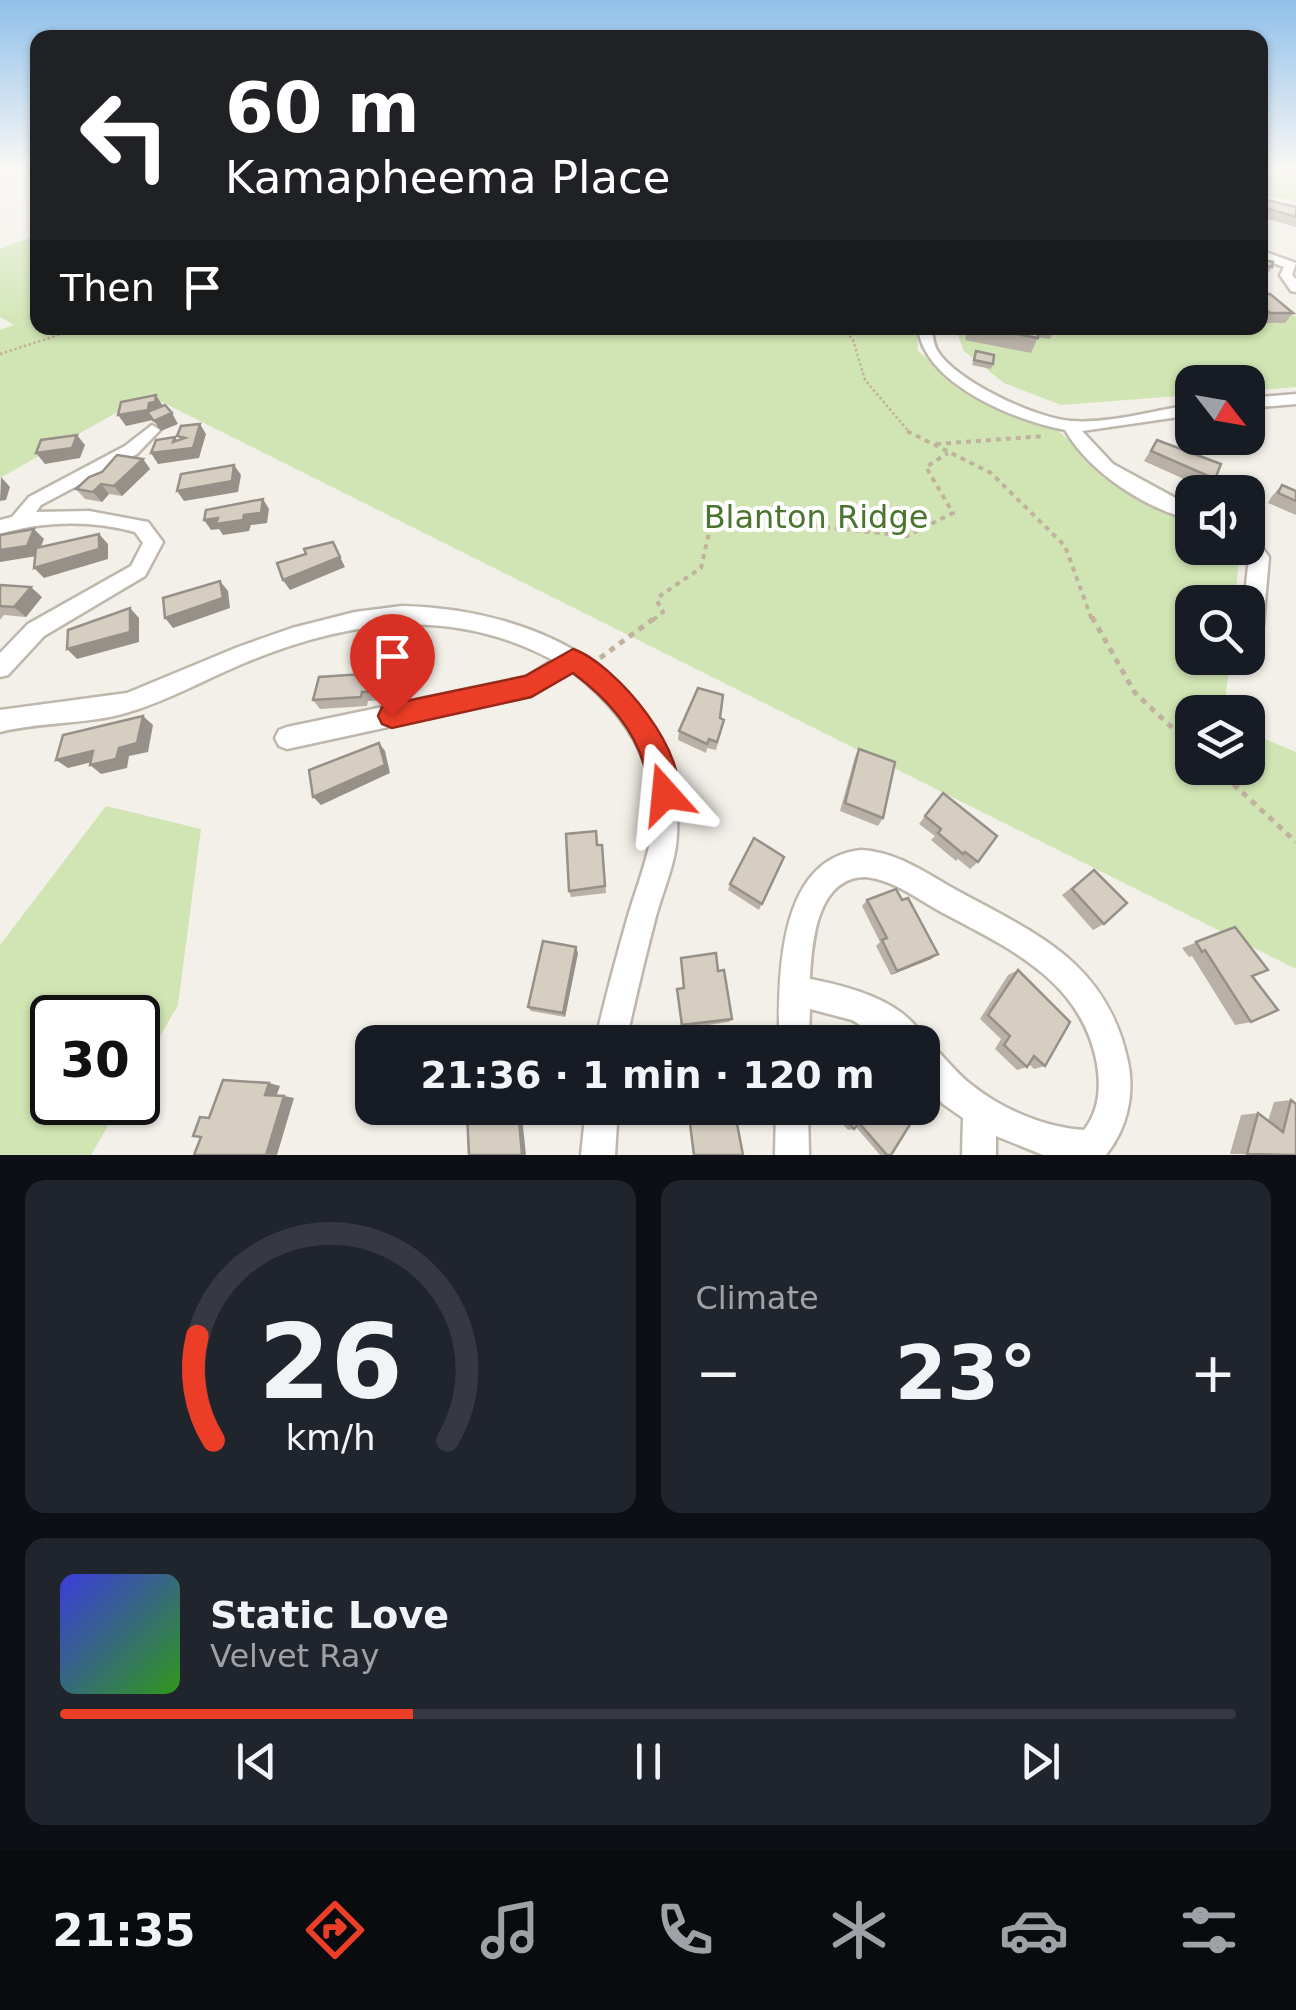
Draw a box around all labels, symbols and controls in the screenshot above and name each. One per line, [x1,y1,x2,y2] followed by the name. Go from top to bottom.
[225,67,420,149] text: 60 m
[60,70,190,200] icon: left
[225,151,671,204] text: Kamapheema Place
[175,260,230,315] icon: arrive
[60,266,155,310] text: Then
[1175,365,1265,455] north arrow
[1175,365,1265,785] map controls
[1175,475,1265,565] button: sound
[704,498,928,536] park label: Blanton Ridge
[1175,585,1265,675] button: search
[350,614,435,717] pin
[365,629,420,684] icon: arrive
[1175,695,1265,785] button: layers
[613,742,717,846] position arrow
[30,995,160,1125] speed limit sign: 30
[420,1053,875,1097] text: 21:36 · 1 min · 120 m
[696,1279,819,1317] text: Climate
[258,1301,403,1423] text: 26
[895,1329,1037,1417] text: 23°
[696,1341,742,1405] text: −
[1190,1341,1236,1405] text: +
[285,1417,375,1458] text: km/h
[210,1593,449,1637] text: Static Love
[210,1637,379,1675] text: Velvet Ray
[229,1734,284,1789] icon: previous
[621,1734,676,1789] icon: pause
[1013,1734,1068,1789] icon: next
[300,1895,370,1965] icon: directions
[475,1895,545,1965] icon: music
[650,1895,720,1965] icon: phone
[824,1895,894,1965] icon: climate
[999,1895,1069,1965] icon: car
[1174,1895,1244,1965] icon: filters
[52,1904,196,1957] text: 21:35

